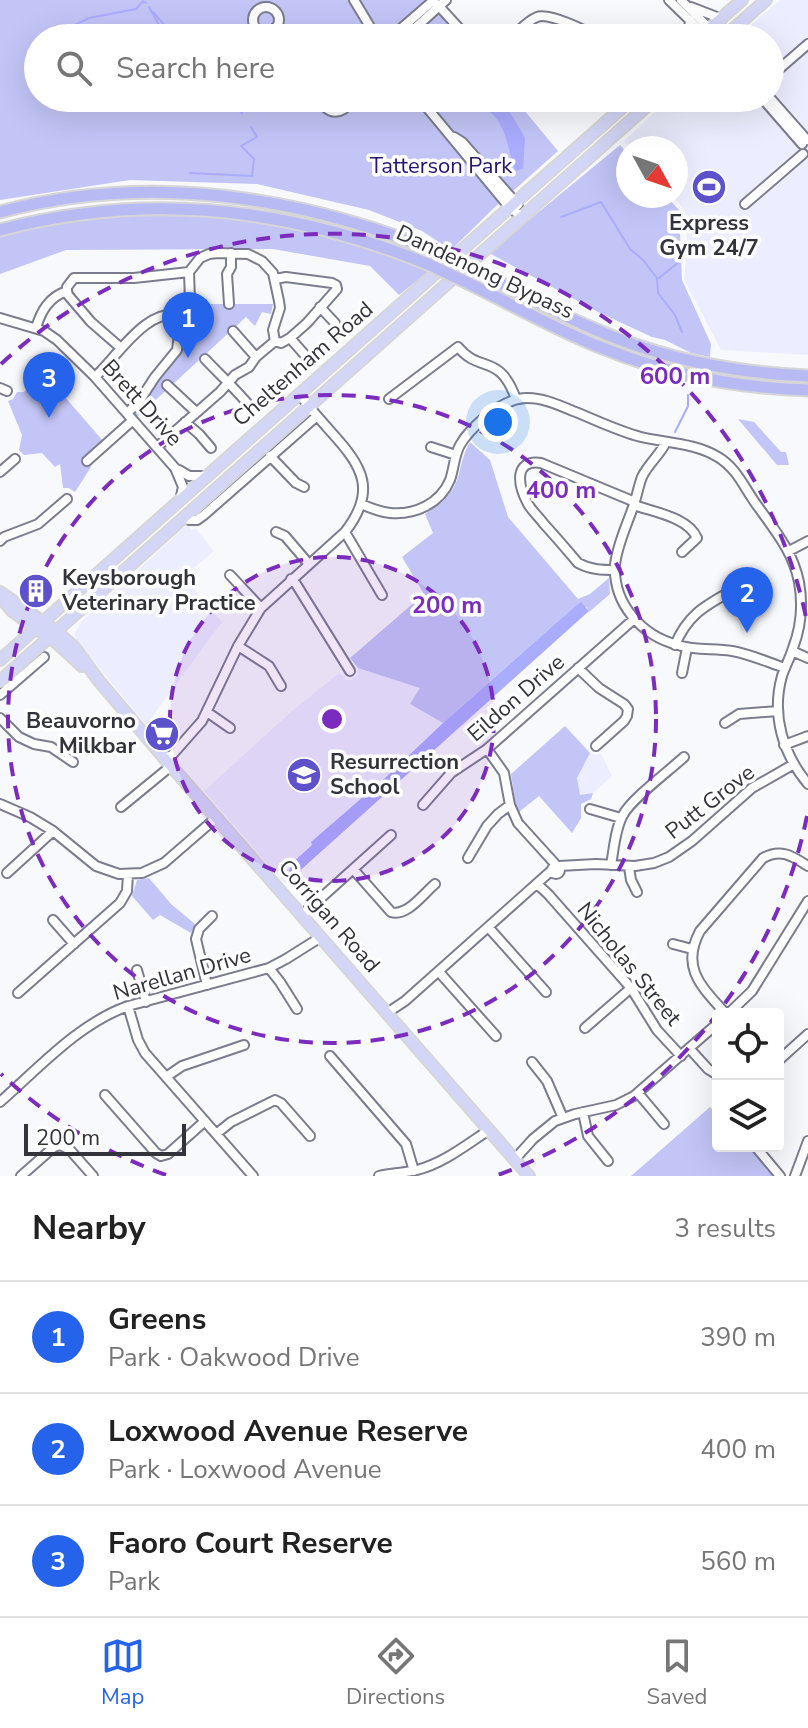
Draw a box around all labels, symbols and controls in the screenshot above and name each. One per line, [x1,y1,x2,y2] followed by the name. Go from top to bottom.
[24,24,784,112] search box
[52,46,96,90] icon: search
[116,48,275,89] text: Search here
[616,136,688,208] north arrow
[370,151,513,181] park label: Tatterson Park
[690,168,728,206] sports icon: Express Gym 24/7
[659,208,759,263] place label: Express Gym 24/7
[391,218,579,326] street label: Dandenong Bypass
[162,292,214,358] pin: 1
[226,295,380,433] street label: Cheltenham Road
[23,352,75,418] pin: 3
[95,353,189,453] street label: Brett Drive
[640,360,710,392] text: 600 m
[478,402,518,442] your location
[526,474,596,506] text: 400 m
[61,563,256,618] place label: Keysborough Veterinary Practice
[721,567,773,633] pin: 2
[17,572,55,610] building icon: Keysborough Veterinary Practice
[412,589,482,621] text: 200 m
[461,647,571,749] street label: Eildon Drive
[318,705,346,733] centre of rings
[26,706,136,761] place label: Beauvorno Milkbar
[143,715,181,753] supermarket icon: Beauvorno Milkbar
[330,747,459,802] place label: Resurrection School
[285,756,323,794] school or university icon: Resurrection School
[659,758,761,846] street label: Putt Grove
[271,853,387,979] street label: Corrigan Road
[570,896,688,1032] street label: Nicholas Street
[109,940,255,1008] street label: Narellan Drive
[712,1008,784,1152] map controls
[712,1008,784,1080] button: locate
[712,1080,784,1152] button: layers
[24,1120,186,1156] scale bar
[36,1123,100,1153] text: 200 m
[32,1205,146,1251] text: Nearby
[675,1211,776,1246] text: 3 results
[108,1299,206,1340] text: Greens
[50,1320,66,1355] text: 1
[700,1320,776,1355] text: 390 m
[108,1340,360,1375] text: Park · Oakwood Drive
[108,1411,468,1452] text: Loxwood Avenue Reserve
[50,1432,66,1467] text: 2
[700,1432,776,1467] text: 400 m
[108,1452,382,1487] text: Park · Loxwood Avenue
[108,1523,393,1564] text: Faoro Court Reserve
[50,1544,66,1579] text: 3
[700,1544,776,1579] text: 560 m
[108,1564,160,1599] text: Park
[101,1634,145,1712] tab: Map
[346,1634,445,1712] tab: Directions
[647,1634,707,1712] tab: Saved

